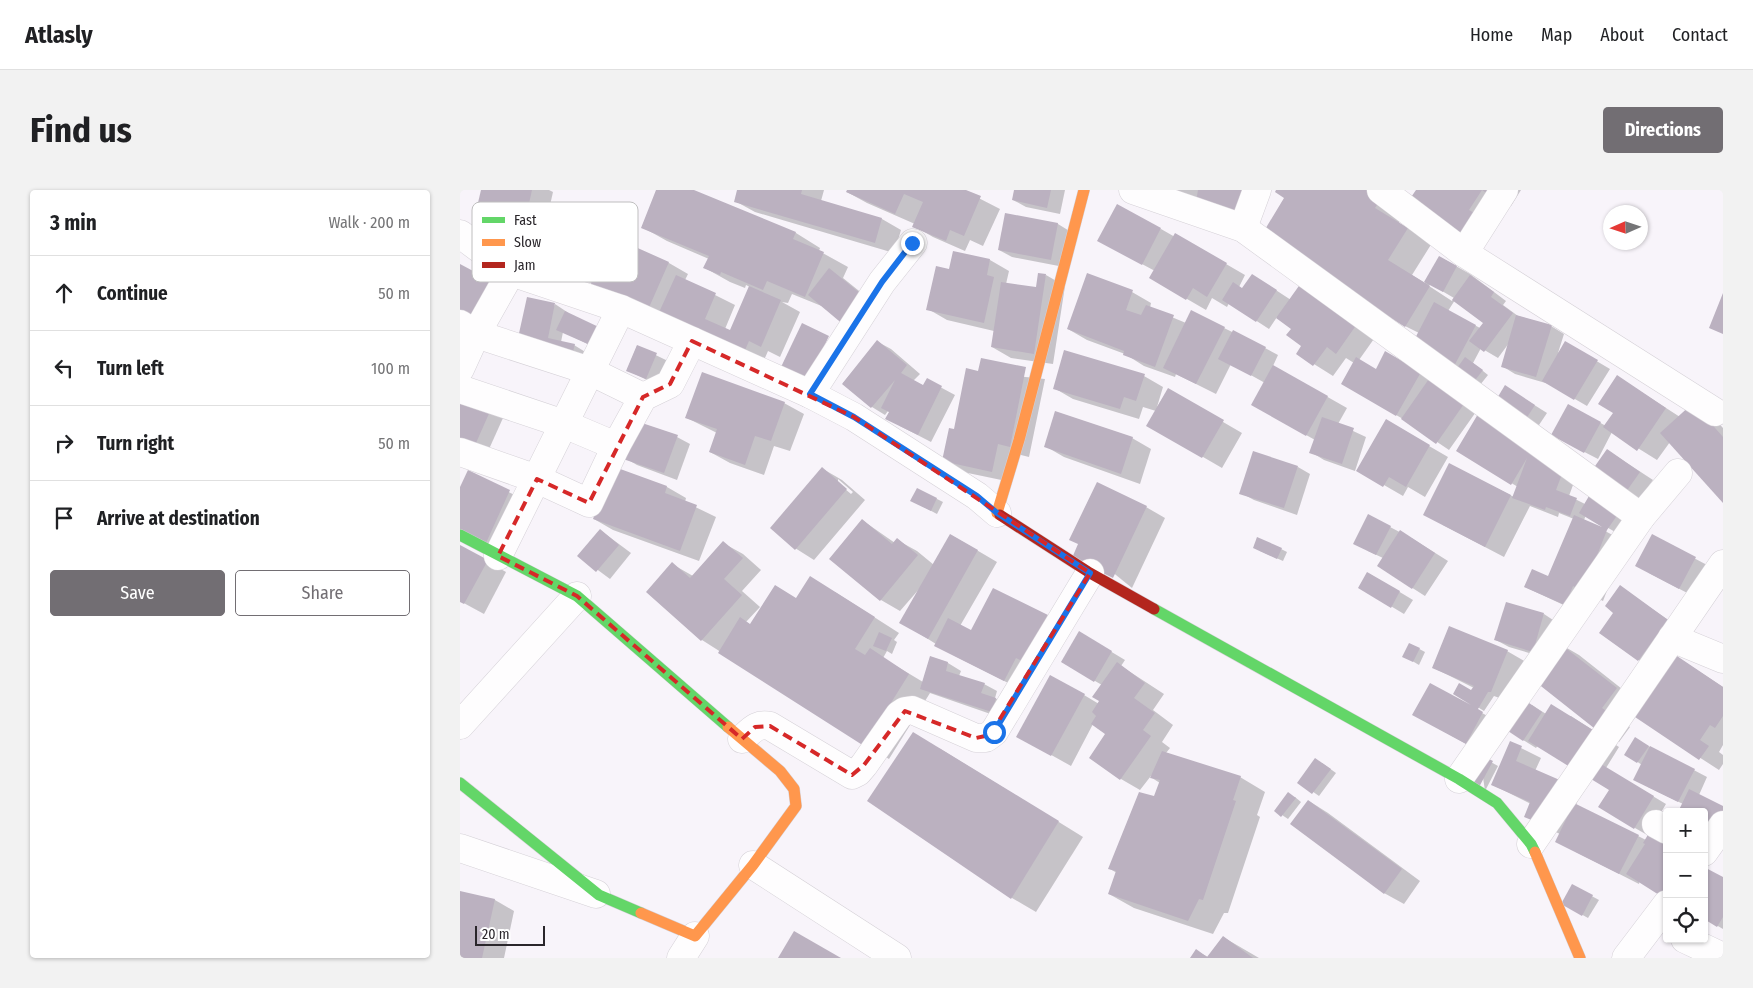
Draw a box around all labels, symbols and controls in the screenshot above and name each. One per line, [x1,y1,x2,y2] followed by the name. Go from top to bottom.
[25,21,93,49] text: Atlasly
[1470,24,1513,46] text: Home
[1541,24,1572,46] text: Map
[1600,24,1644,46] text: About
[1672,24,1728,46] text: Contact
[1603,107,1723,153] button: Directions
[30,109,132,151] text: Find us
[472,202,638,282] legend
[1603,205,1648,250] north arrow
[50,210,97,236] text: 3 min
[514,212,537,229] text: Fast
[328,213,410,232] text: Walk · 200 m
[901,232,924,255] route end
[514,234,541,251] text: Slow
[514,257,535,274] text: Jam
[50,279,78,307] icon: ahead
[97,282,168,305] text: Continue
[378,284,410,303] text: 50 m
[50,354,78,382] icon: left
[97,357,164,380] text: Turn left
[371,359,410,378] text: 100 m
[50,429,78,457] icon: right
[97,432,174,455] text: Turn right
[378,434,410,453] text: 50 m
[50,504,78,532] icon: arrive
[97,507,260,530] text: Arrive at destination
[50,570,225,616] button: Save
[235,570,410,616] button: Share
[983,721,1006,744] route start
[1663,808,1708,943] map controls
[1663,808,1708,853] button: +
[1663,853,1708,898] button: −
[1663,898,1708,943] button: locate
[475,923,545,946] scale bar
[482,926,510,943] text: 20 m

